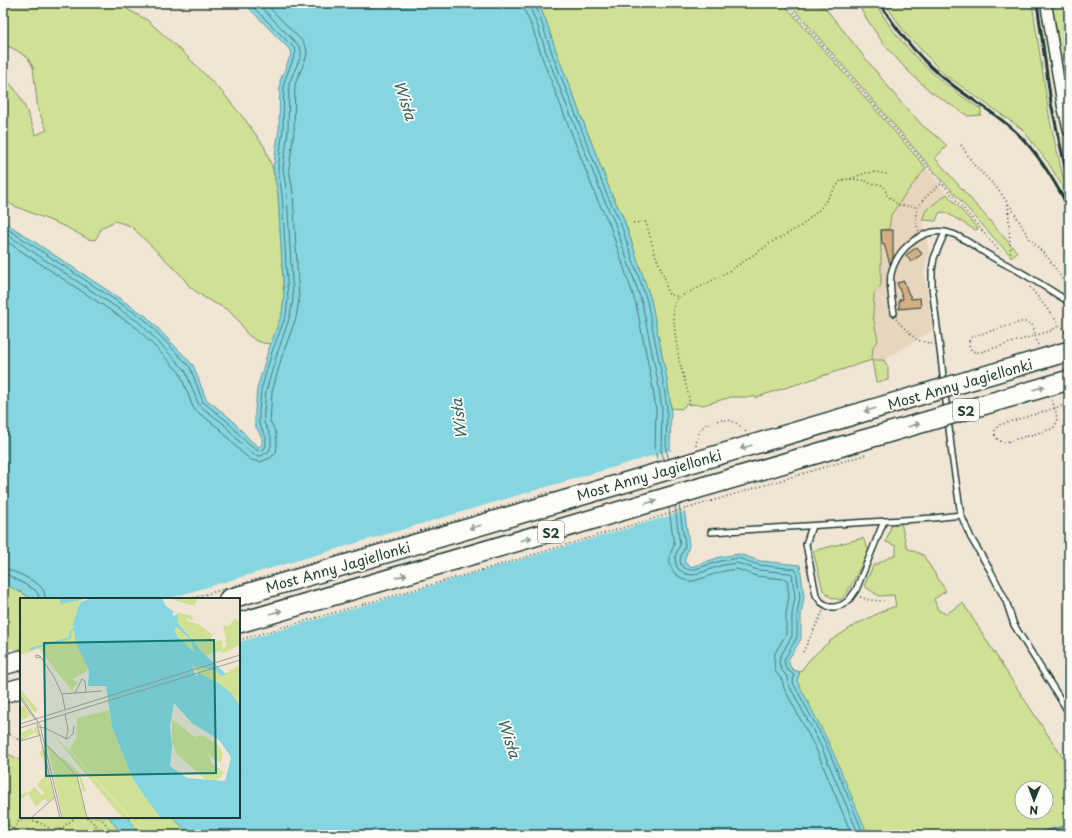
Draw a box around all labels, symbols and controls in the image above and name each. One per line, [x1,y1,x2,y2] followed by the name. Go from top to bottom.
[389,77,423,123] water label: Wisła
[885,353,1035,415] street label: Most Anny Jagiellonki
[1032,384,1045,391] one-way arrow
[444,397,472,441] water label: Wisła
[953,399,979,421] road number: S2
[864,407,877,414] one-way arrow
[907,421,920,428] one-way arrow
[574,444,724,506] street label: Most Anny Jagiellonki
[739,444,752,451] one-way arrow
[644,498,657,505] one-way arrow
[538,521,564,543] road number: S2
[469,524,482,531] one-way arrow
[519,535,532,542] one-way arrow
[263,536,413,598] street label: Most Anny Jagiellonki
[394,572,407,579] one-way arrow
[20,598,240,818] inset map
[270,608,283,615] one-way arrow
[493,715,527,761] water label: Wisła
[1014,780,1054,820] north arrow
[1029,802,1038,819] text: N

